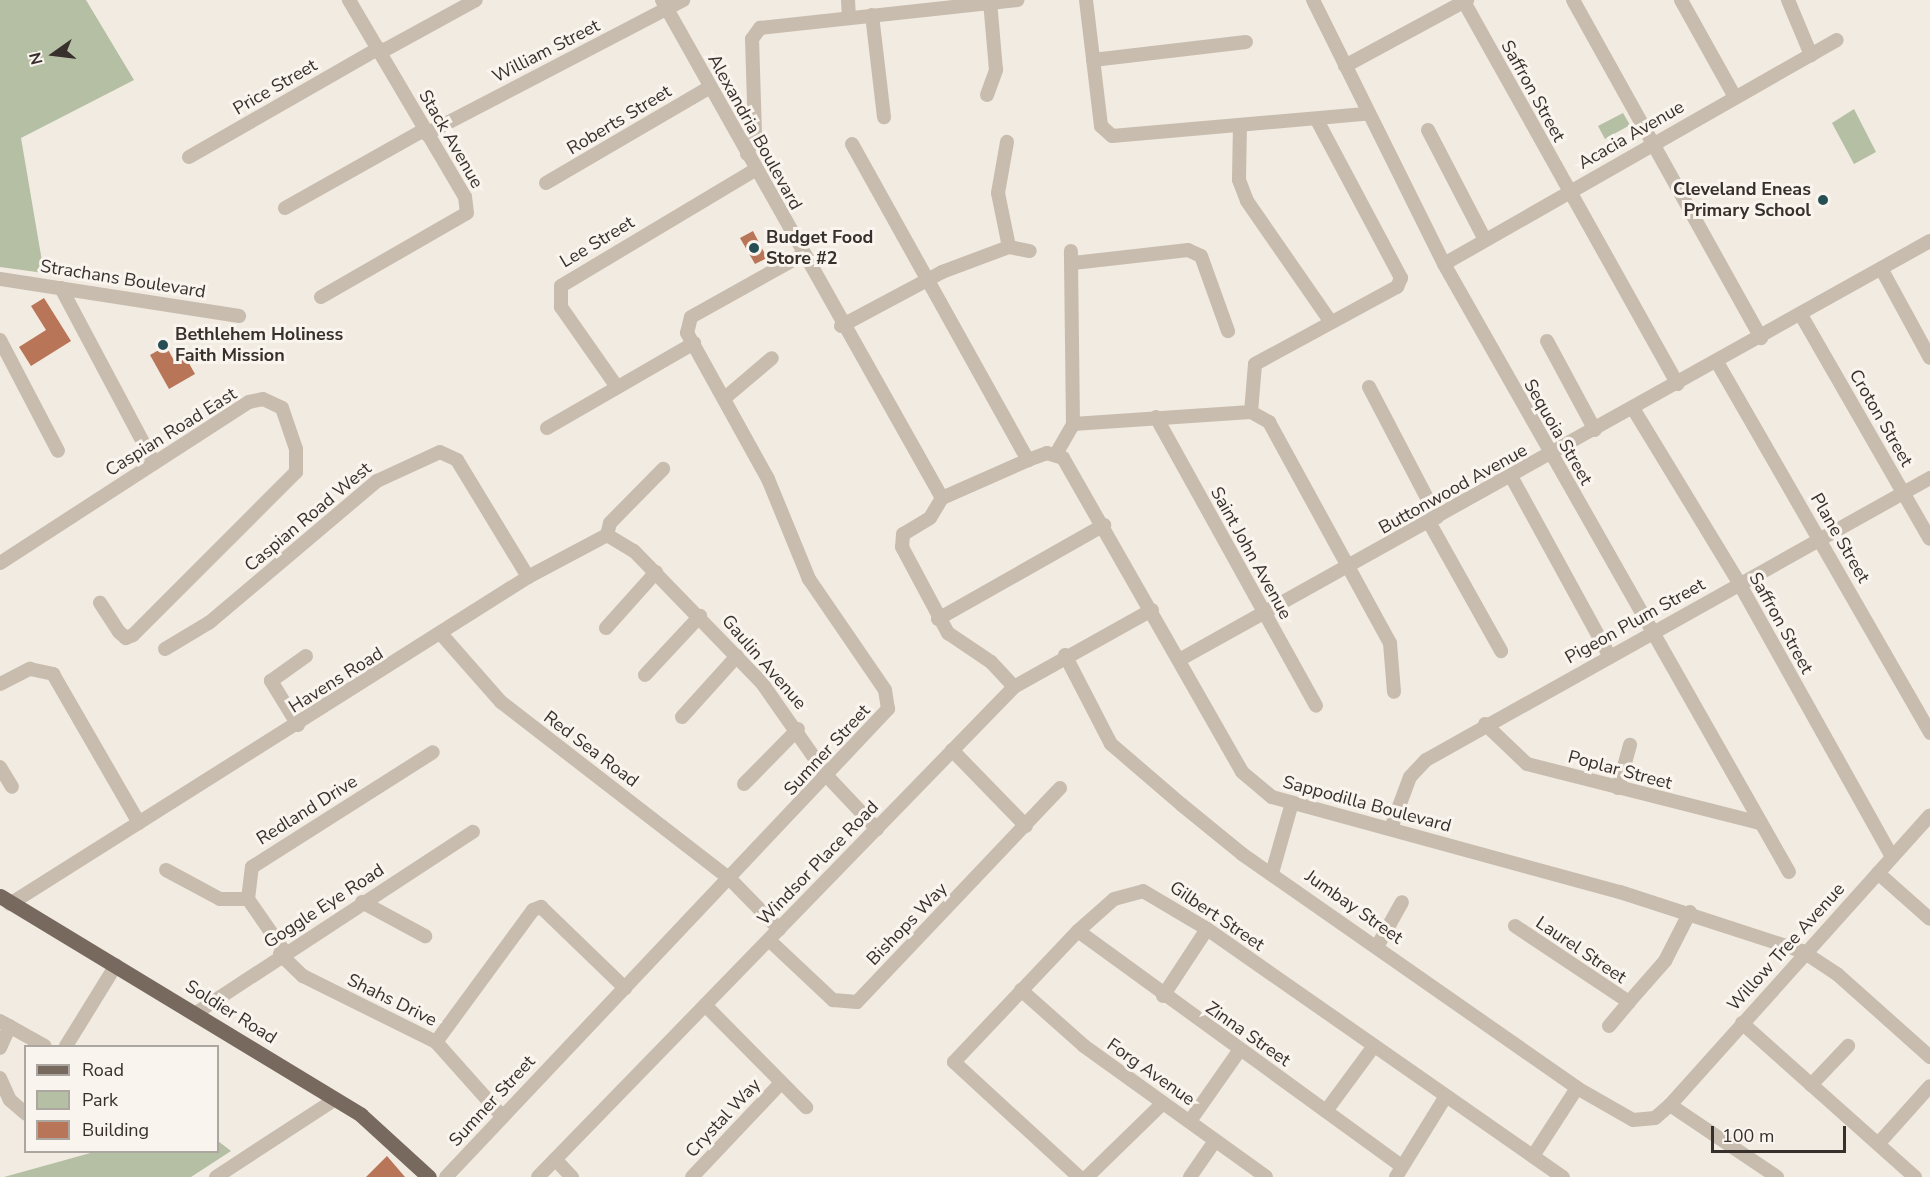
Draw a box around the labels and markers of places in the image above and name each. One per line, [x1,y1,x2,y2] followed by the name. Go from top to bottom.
[1673,179,1811,222] place label: Cleveland Eneas Primary School
[1816,193,1830,207] marker: Cleveland Eneas Primary School
[766,227,873,270] place label: Budget Food Store #2
[747,241,761,255] marker: Budget Food Store #2
[175,324,343,366] place label: Bethlehem Holiness Faith Mission
[156,338,170,352] marker: Bethlehem Holiness Faith Mission

